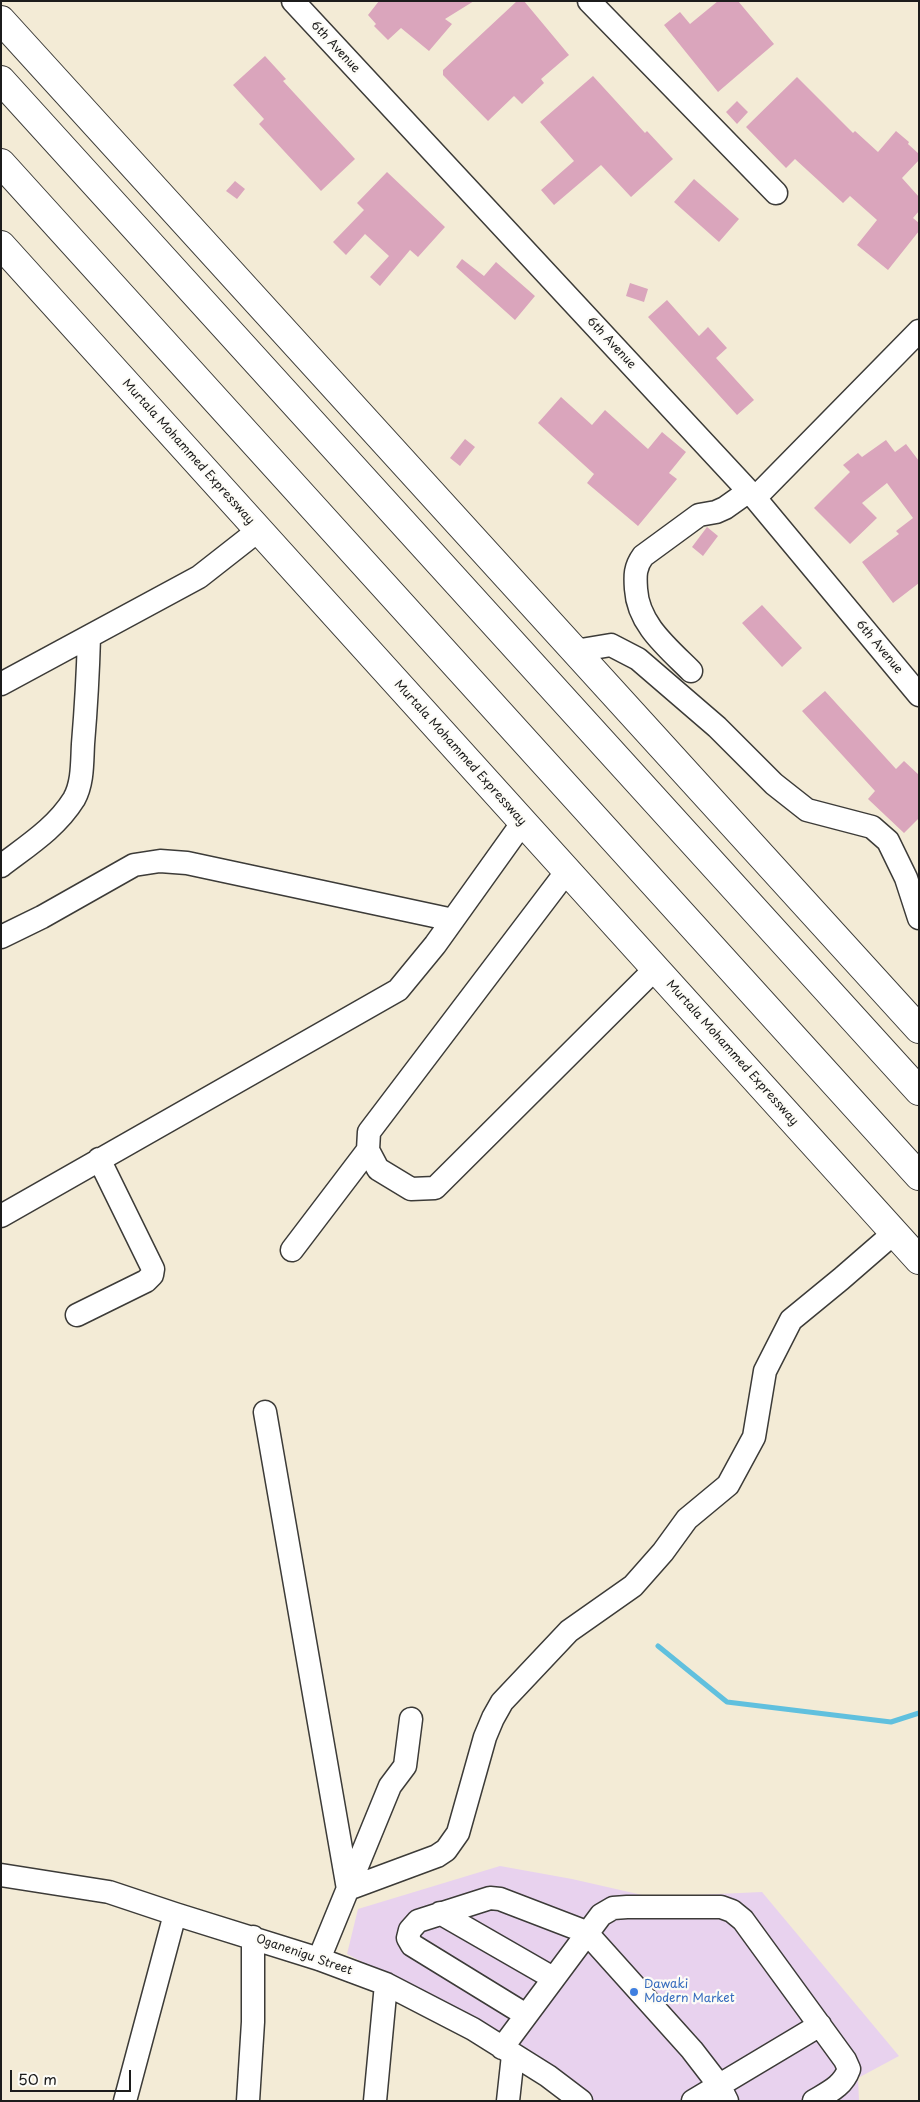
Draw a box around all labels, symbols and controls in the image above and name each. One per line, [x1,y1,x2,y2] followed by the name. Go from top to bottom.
[307,18,363,76] street label: 6th Avenue
[583,314,639,372] street label: 6th Avenue
[119,376,257,528] street label: Murtala Mohammed Expressway
[852,617,906,677] street label: 6th Avenue
[391,677,529,829] street label: Murtala Mohammed Expressway
[663,977,801,1129] street label: Murtala Mohammed Expressway
[254,1932,354,1978] street label: Oganenigu Street
[644,1978,735,2006] place label: Dawaki Modern Market
[628,1986,640,1998] marker: Dawaki Modern Market
[12,2060,134,2092] scale bar
[18,2067,57,2090] text: 50 m

